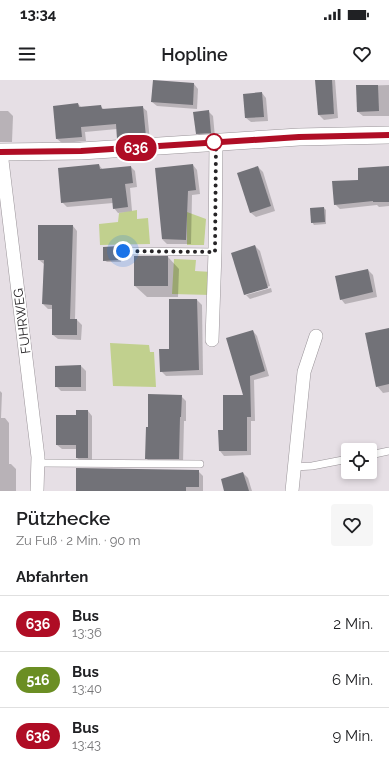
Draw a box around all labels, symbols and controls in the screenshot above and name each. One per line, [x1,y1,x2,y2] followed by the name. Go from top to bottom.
[20,5,56,23] text: 13:34
[16,43,38,65] icon: menu
[351,43,373,65] icon: heart
[161,44,228,65] text: Hopline
[205,133,223,151] unlabelled marker
[113,135,159,161] line badge: 636
[124,140,148,156] text: 636
[113,241,133,261] your location
[11,287,33,355] street label: FUHRWEG
[341,443,377,479] map controls
[341,443,377,479] button: locate
[331,504,373,546] button: heart
[16,507,110,529] text: Pützhecke
[16,533,141,548] text: Zu Fuß · 2 Min. · 90 m
[16,568,88,586] text: Abfahrten
[72,607,99,625] text: Bus
[333,615,373,633] text: 2 Min.
[26,616,50,632] text: 636
[72,625,102,640] text: 13:36
[72,663,99,681] text: Bus
[332,671,373,689] text: 6 Min.
[26,672,50,688] text: 516
[72,681,102,696] text: 13:40
[72,719,99,737] text: Bus
[332,727,373,745] text: 9 Min.
[26,728,50,744] text: 636
[72,737,101,752] text: 13:43

